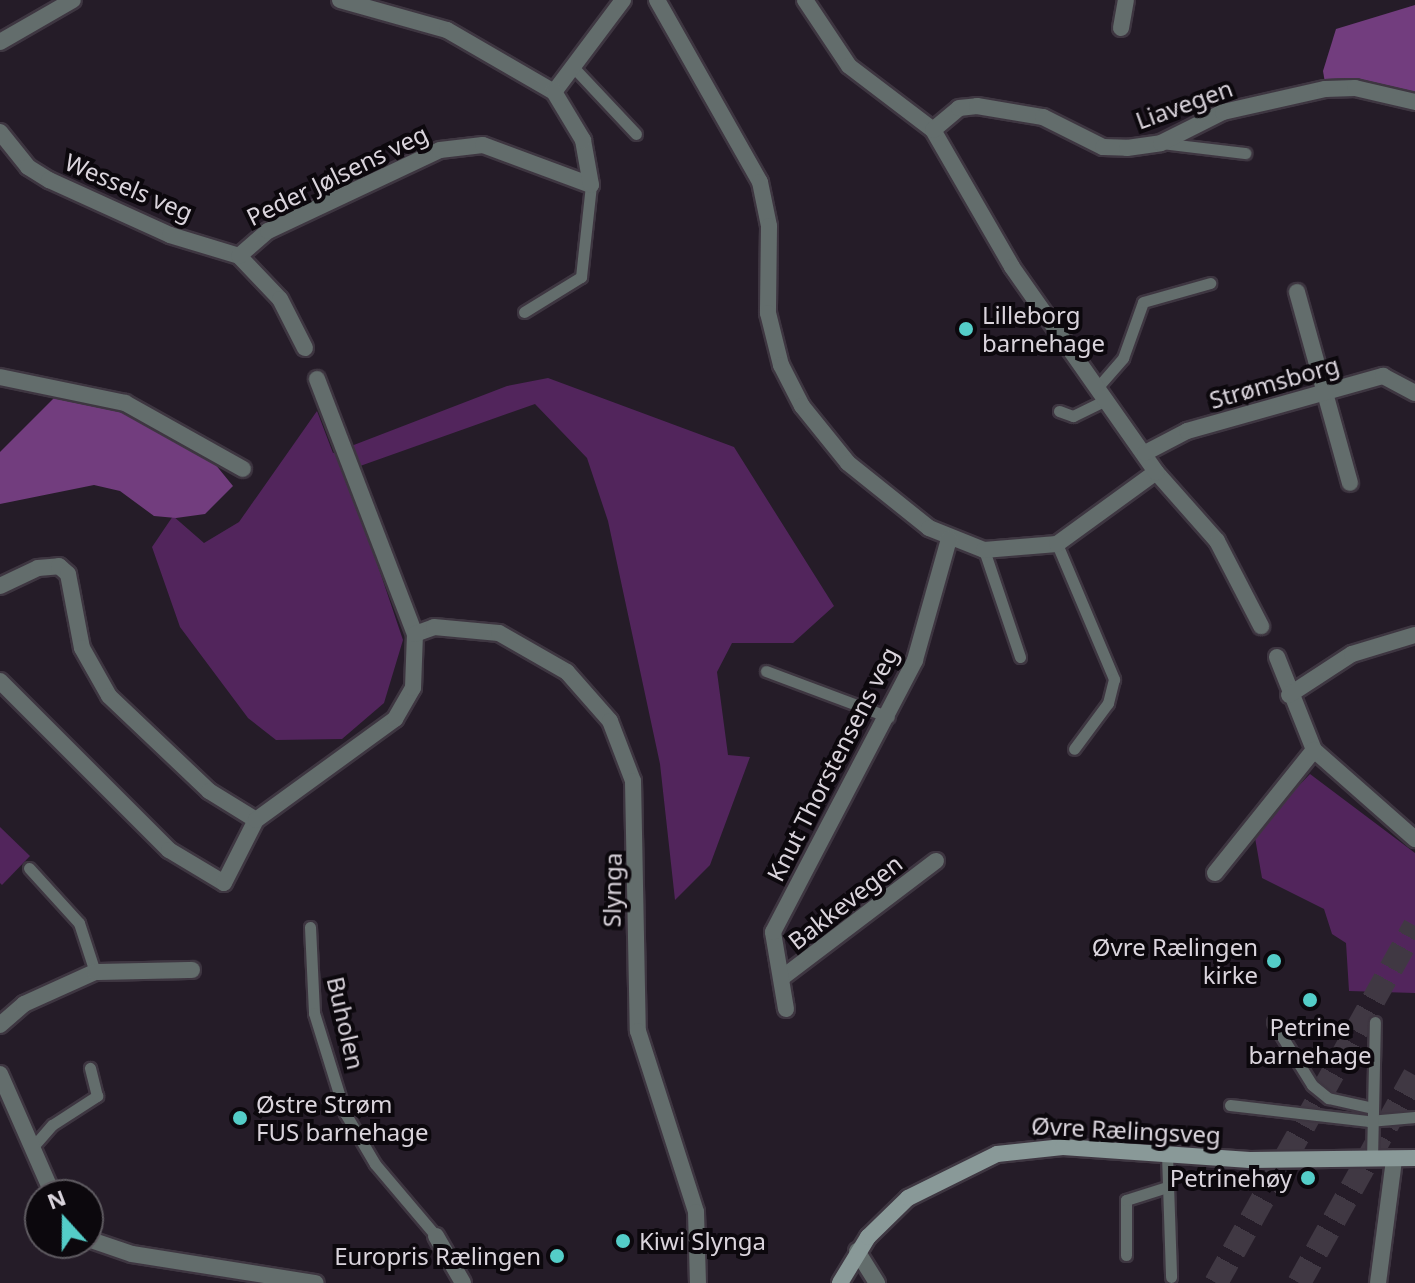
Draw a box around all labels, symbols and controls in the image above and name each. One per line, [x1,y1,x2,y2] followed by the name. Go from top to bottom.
[1132,73,1236,135] street label: Liavegen
[242,119,432,231] street label: Peder Jølsens veg
[61,147,197,227] street label: Wessels veg
[982,301,1105,357] place label: Lilleborg barnehage
[957,320,975,338] marker: Lilleborg barnehage
[1206,350,1342,414] street label: Strømsborg
[760,642,904,886] street label: Knut Thorstensens veg
[782,849,908,955] street label: Bakkevegen
[597,852,627,928] street label: Slynga
[1092,933,1258,989] place label: Øvre Rælingen kirke
[1265,952,1283,970] marker: Øvre Rælingen kirke
[321,974,371,1072] street label: Buholen
[1301,991,1319,1009] marker: Petrine barnehage
[1248,1013,1372,1069] place label: Petrine barnehage
[256,1090,429,1146] place label: Østre Strøm FUS barnehage
[231,1109,249,1127] marker: Østre Strøm FUS barnehage
[1030,1111,1222,1149] street label: Øvre Rælingsveg
[1170,1164,1292,1192] place label: Petrinehøy
[1299,1169,1317,1187] marker: Petrinehøy
[24,1179,104,1259] north arrow
[42,1181,70,1216] text: N
[639,1227,766,1255] place label: Kiwi Slynga
[614,1232,632,1250] marker: Kiwi Slynga
[334,1242,541,1270] place label: Europris Rælingen
[548,1247,566,1265] marker: Europris Rælingen

